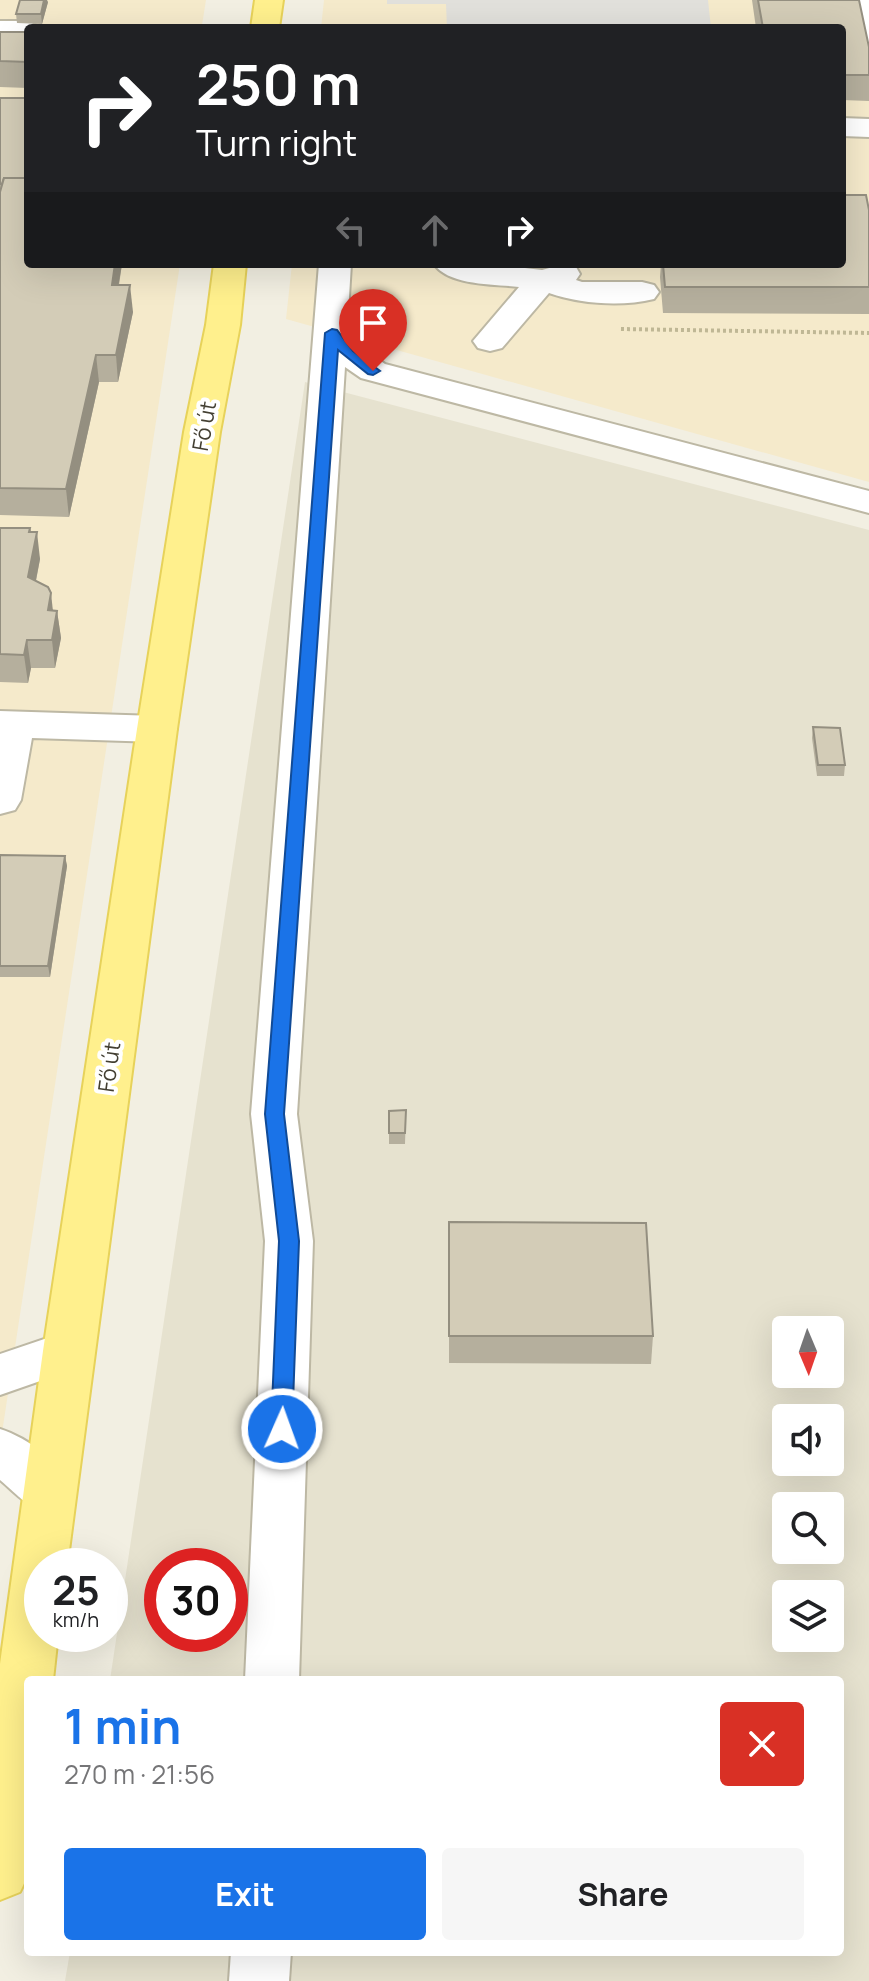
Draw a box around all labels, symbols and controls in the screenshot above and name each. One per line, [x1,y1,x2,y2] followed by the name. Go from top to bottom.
[196,45,361,122] text: 250 m
[64,56,168,160] icon: right
[196,118,357,167] text: Turn right
[329,208,373,252] icon: left
[413,208,457,252] icon: ahead
[497,208,541,252] icon: right
[339,289,407,371] pin
[351,301,395,345] icon: arrive
[185,399,223,453] street label: Fő út
[91,1040,127,1094] street label: Fő út
[772,1316,844,1388] north arrow
[772,1316,844,1652] map controls
[240,1387,324,1471] position arrow
[772,1404,844,1476] button: sound
[772,1492,844,1564] button: search
[144,1548,248,1652] speed limit sign: 30
[52,1562,100,1617] text: 25
[772,1580,844,1652] button: layers
[53,1606,99,1633] text: km/h
[64,1693,181,1758] text: 1 min
[720,1702,804,1786] button: close
[64,1756,215,1792] text: 270 m · 21:56
[64,1848,426,1940] button: Exit
[442,1848,804,1940] button: Share

